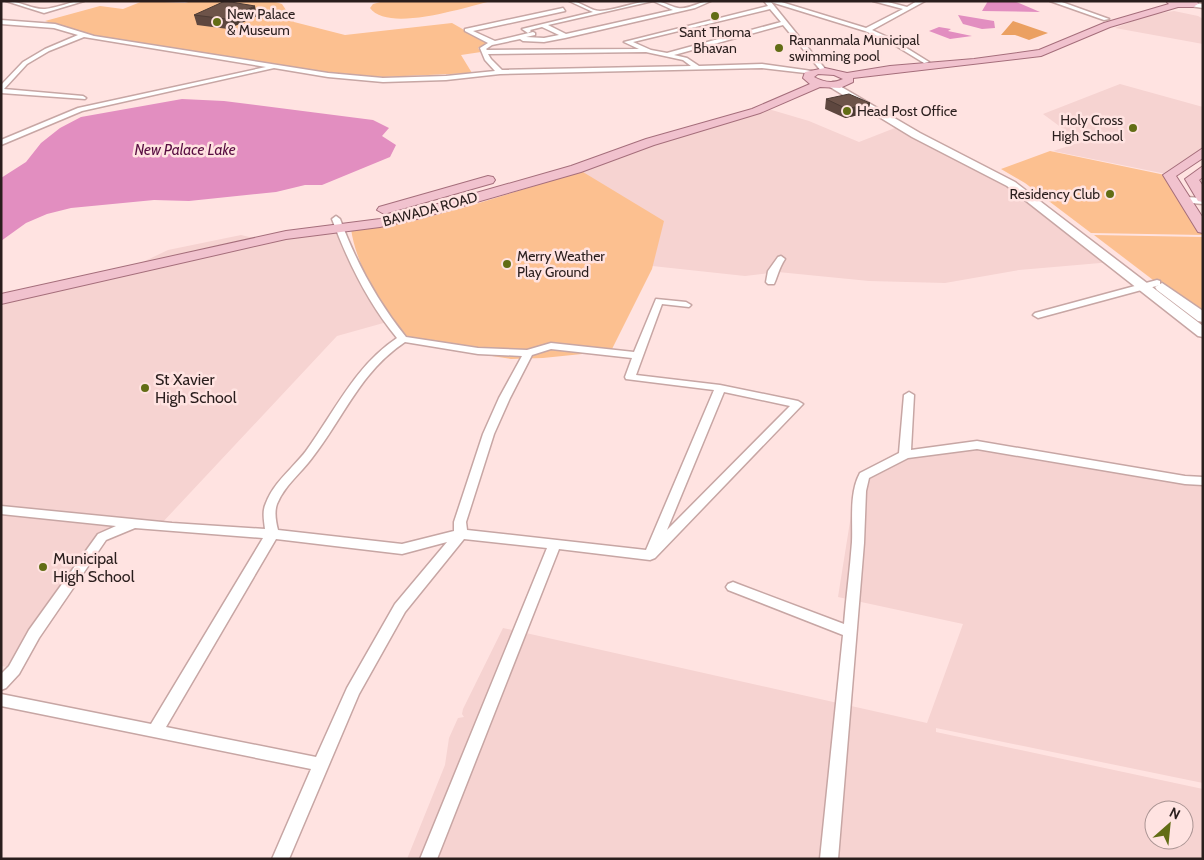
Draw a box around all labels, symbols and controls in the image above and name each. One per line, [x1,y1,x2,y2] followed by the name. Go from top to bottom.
[227,5,295,39] place label: New Palace & Museum
[709,10,721,22] marker: Sant Thoma Bhavan
[211,16,223,28] marker: New Palace & Museum
[679,23,751,57] place label: Sant Thoma Bhavan
[789,31,920,65] place label: Ramanmala Municipal swimming pool
[773,42,785,54] marker: Ramanmala Municipal swimming pool
[857,102,957,120] place label: Head Post Office
[841,105,853,117] marker: Head Post Office
[1052,111,1124,145] place label: Holy Cross High School
[1127,122,1139,134] marker: Holy Cross High School
[134,141,236,159] water label: New Palace Lake
[1010,185,1100,203] place label: Residency Club
[381,188,479,230] street label: BAWADA ROAD
[1104,188,1116,200] marker: Residency Club
[517,247,605,281] place label: Merry Weather Play Ground
[501,258,513,270] marker: Merry Weather Play Ground
[155,370,237,407] place label: St Xavier High School
[139,382,151,394] marker: St Xavier High School
[53,549,135,586] place label: Municipal High School
[37,561,49,573] marker: Municipal High School
[1144,800,1194,850] north arrow
[1166,803,1183,824] text: N

